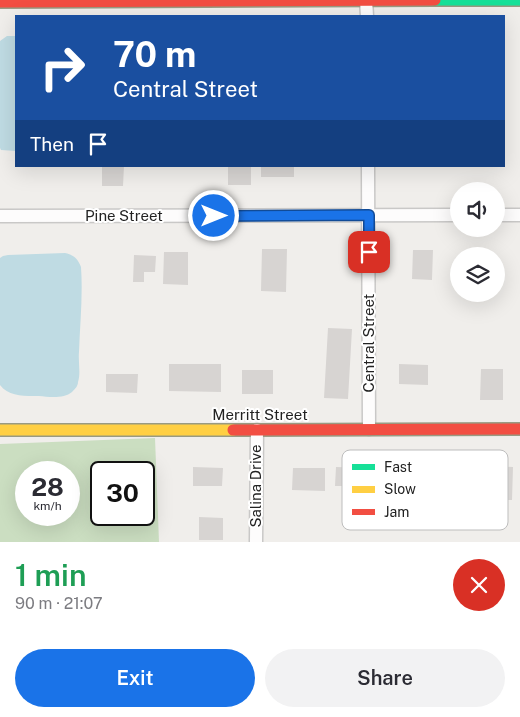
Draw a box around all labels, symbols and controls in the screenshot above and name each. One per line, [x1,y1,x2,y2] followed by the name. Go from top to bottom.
[113,34,196,75] text: 70 m
[30,35,95,100] icon: right
[113,76,258,102] text: Central Street
[84,130,112,158] icon: arrive
[30,133,74,155] text: Then
[450,182,505,302] map controls
[450,182,505,237] button: sound
[187,189,239,241] position arrow
[85,207,163,224] street label: Pine Street
[348,231,390,273] pin
[355,238,383,266] icon: arrive
[450,247,505,302] button: layers
[360,293,377,392] street label: Central Street
[212,406,308,423] street label: Merritt Street
[247,444,264,528] street label: Salina Drive
[342,450,508,530] legend
[384,459,412,475] text: Fast
[90,461,155,526] speed limit sign: 30
[31,472,64,502] text: 28
[384,481,416,497] text: Slow
[33,499,62,513] text: km/h
[384,504,409,520] text: Jam
[15,557,86,593] text: 1 min
[453,559,505,611] button: close
[15,594,103,613] text: 90 m · 21:07
[15,649,255,707] button: Exit
[265,649,505,707] button: Share

